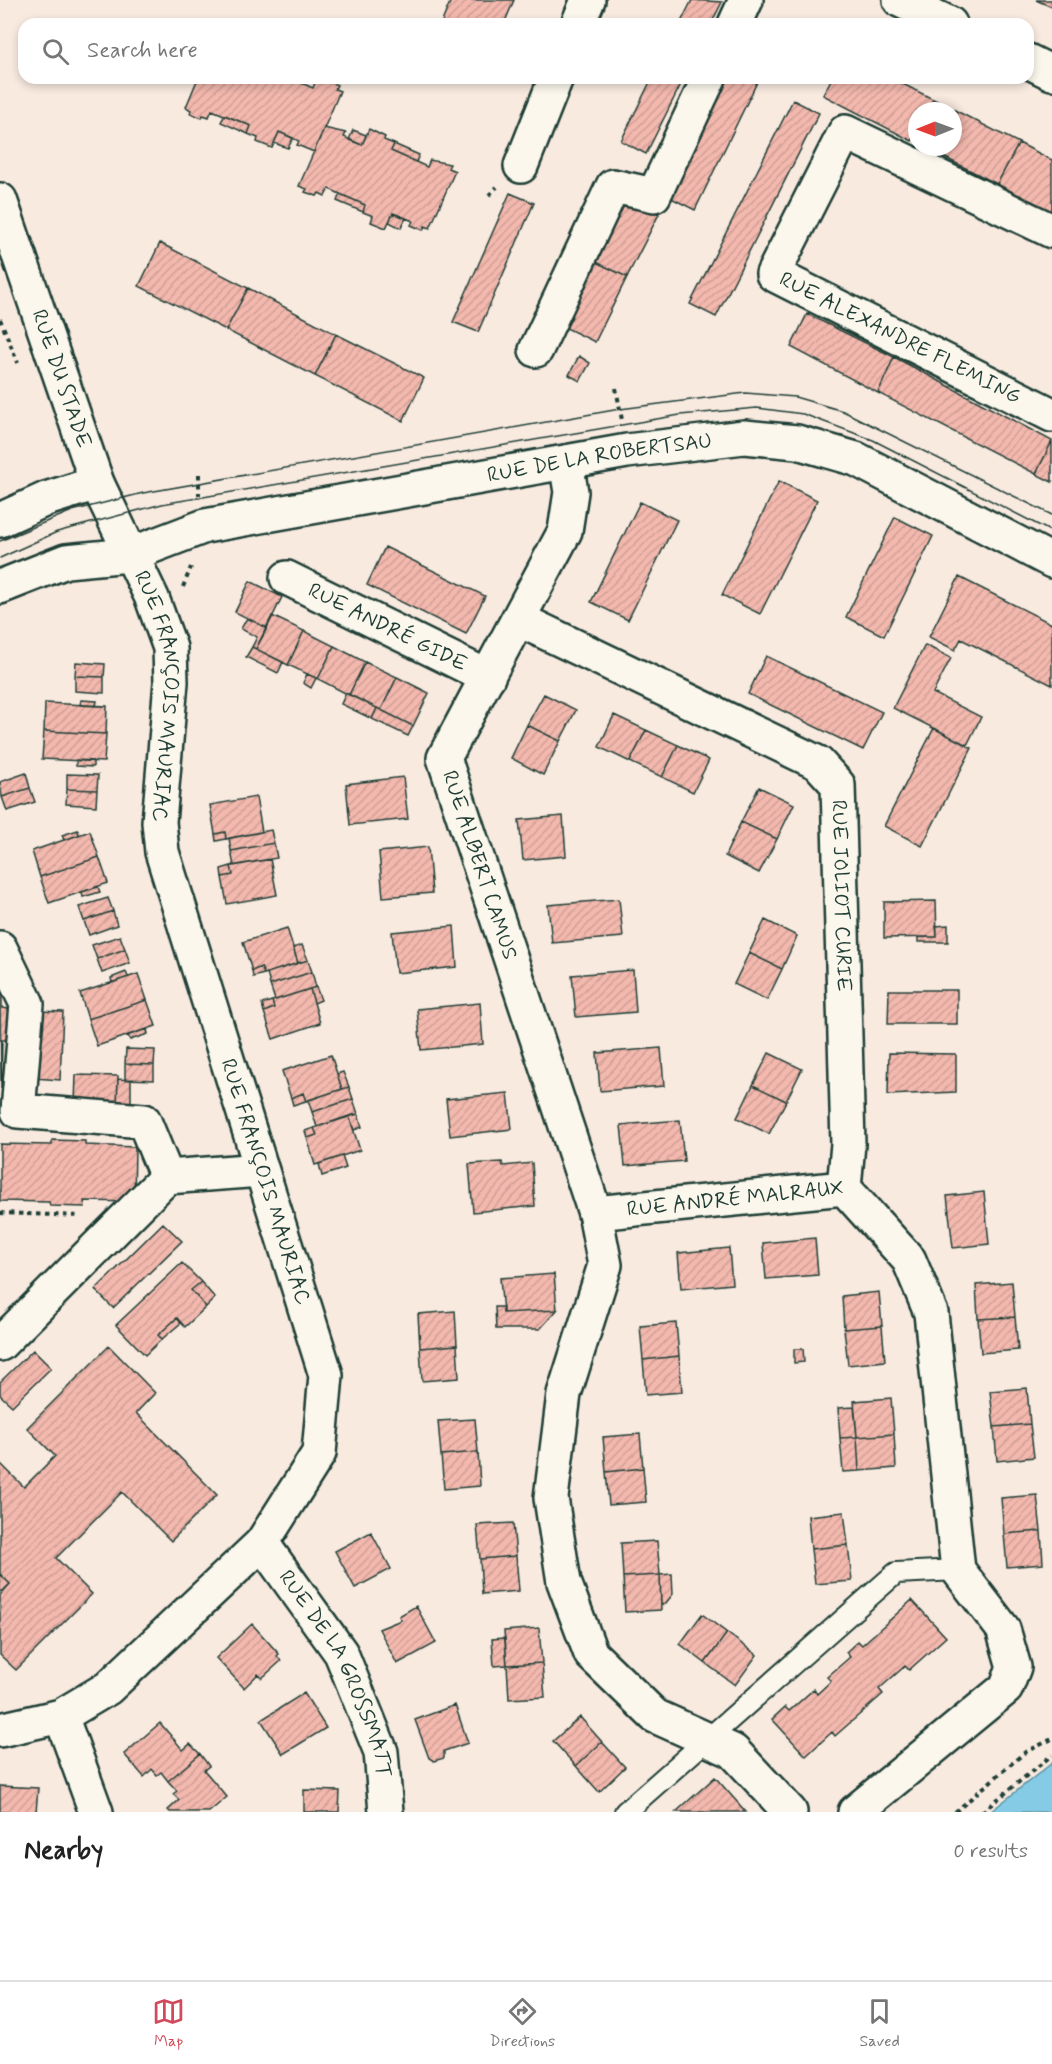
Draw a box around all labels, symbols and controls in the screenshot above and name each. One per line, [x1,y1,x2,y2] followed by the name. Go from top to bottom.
[18,18,1034,84] search box
[39,35,72,68] icon: search
[87,37,198,65] text: Search here
[908,102,962,156] north arrow
[774,265,1026,411] street label: RUE ALEXANDRE FLEMING
[25,306,98,452] street label: RUE DU STADE
[485,427,713,490] street label: RUE DE LA ROBERTSAU
[127,566,185,823] street label: RUE FRANÇOIS MAURIAC
[303,576,472,679] street label: RUE ANDRÉ GIDE
[435,767,524,963] street label: RUE ALBERT CAMUS
[824,799,858,992] street label: RUE JOLIOT CURIE
[214,1055,317,1308] street label: RUE FRANÇOIS MAURIAC
[626,1174,845,1224] street label: RUE ANDRÉ MALRAUX
[272,1565,397,1778] street label: RUE DE LA GROSSMATT
[24,1834,103,1868] text: Nearby
[954,1838,1028,1865] text: 0 results
[152,1995,185,2052] tab: Map
[489,1995,555,2052] tab: Directions
[859,1995,900,2052] tab: Saved

